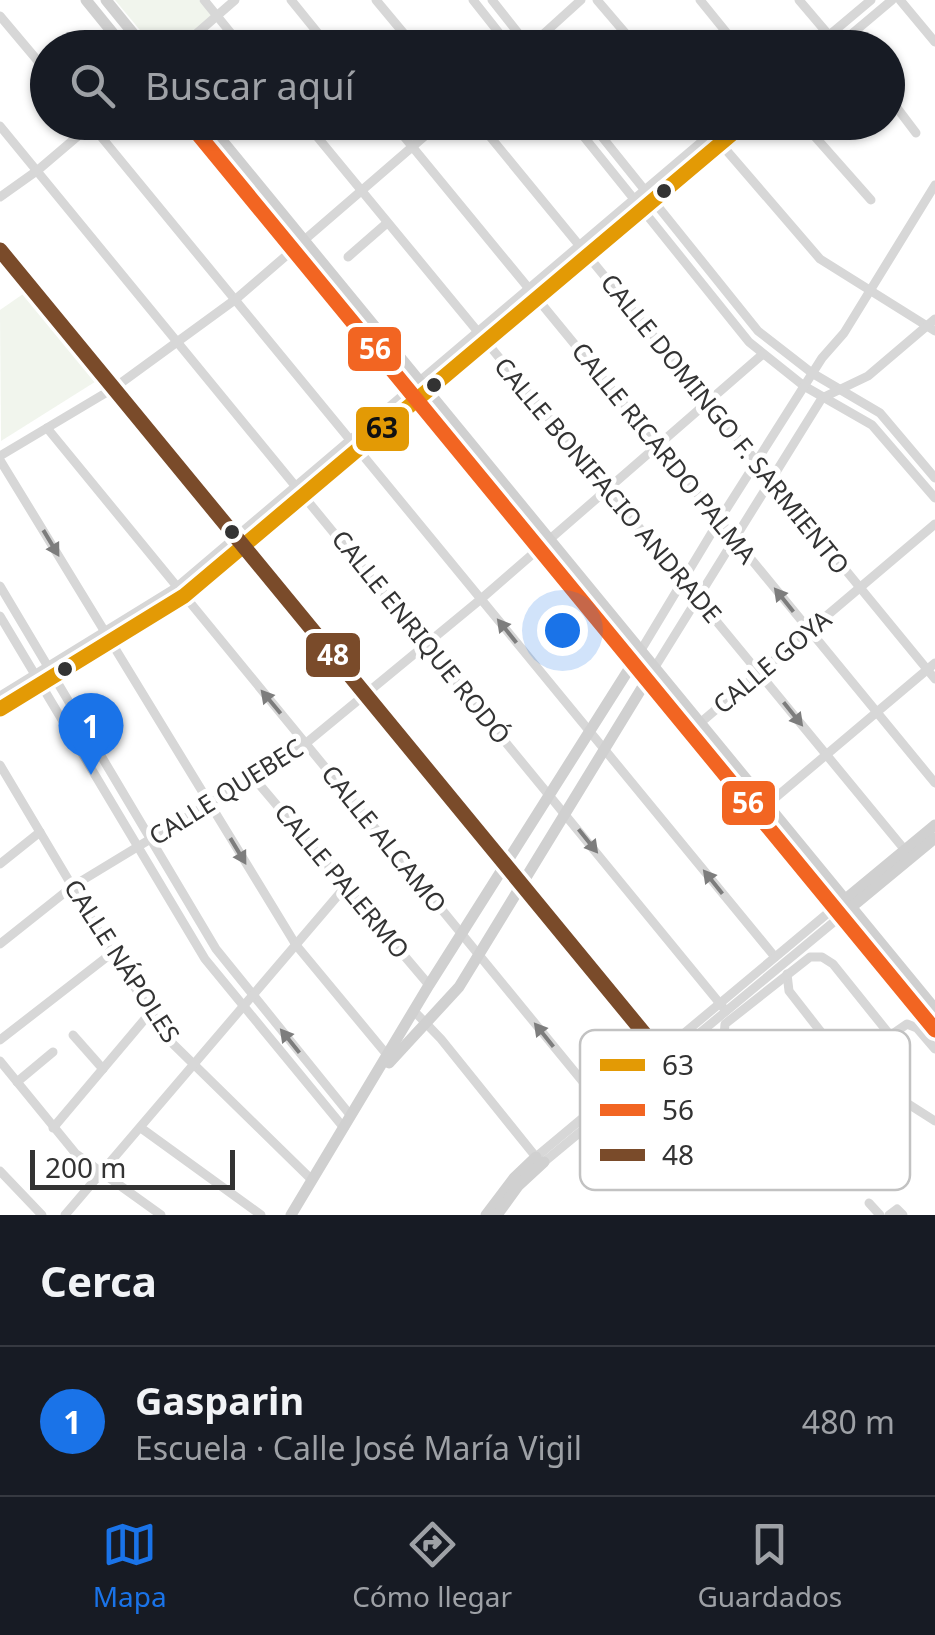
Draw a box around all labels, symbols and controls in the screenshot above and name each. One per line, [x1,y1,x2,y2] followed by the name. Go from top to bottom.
[30,30,905,140] search box
[65,58,120,113] icon: search
[145,59,355,111] text: Buscar aquí
[654,181,674,201] unlabelled marker
[594,266,858,581] street label: CALLE DOMINGO F. SARMIENTO
[346,325,403,373] line badge: 56
[359,329,391,367] text: 56
[565,335,765,570] street label: CALLE RICARDO PALMA
[488,349,730,629] street label: CALLE BONIFACIO ANDRADE
[424,375,444,395] unlabelled marker
[354,405,411,453] line badge: 63
[366,408,398,446] text: 63
[222,522,242,542] unlabelled marker
[325,522,519,751] street label: CALLE ENRIQUE RODÓ
[42,529,59,557] one-way arrow
[774,588,795,613] one-way arrow
[705,602,838,721] street label: CALLE GOYA
[537,605,588,656] your location
[497,618,518,643] one-way arrow
[304,631,362,679] line badge: 48
[317,635,349,673] text: 48
[55,659,75,679] unlabelled marker
[261,690,283,715] one-way arrow
[58,692,124,775] pin: 1
[782,702,803,727] one-way arrow
[142,730,309,852] street label: CALLE QUEBEC
[315,757,455,919] street label: CALLE ALCAMO
[720,779,777,827] line badge: 56
[732,783,764,821] text: 56
[268,796,418,965] street label: CALLE PALERMO
[577,828,598,854] one-way arrow
[229,837,247,865] one-way arrow
[703,869,724,894] one-way arrow
[57,872,188,1049] street label: CALLE NÁPOLES
[534,1022,555,1047] one-way arrow
[280,1028,301,1053] one-way arrow
[580,1030,910,1190] legend
[662,1045,694,1083] text: 63
[662,1090,694,1128] text: 56
[662,1135,694,1173] text: 48
[30,1145,235,1190] scale bar
[45,1148,127,1186] text: 200 m
[40,1252,157,1309] text: Cerca
[135,1374,304,1426] text: Gasparin
[63,1400,82,1443] text: 1
[802,1400,895,1443] text: 480 m
[135,1426,582,1469] text: Escuela · Calle José María Vigil
[93,1517,167,1615] tab: Mapa
[352,1517,512,1615] tab: Cómo llegar
[697,1517,842,1615] tab: Guardados

